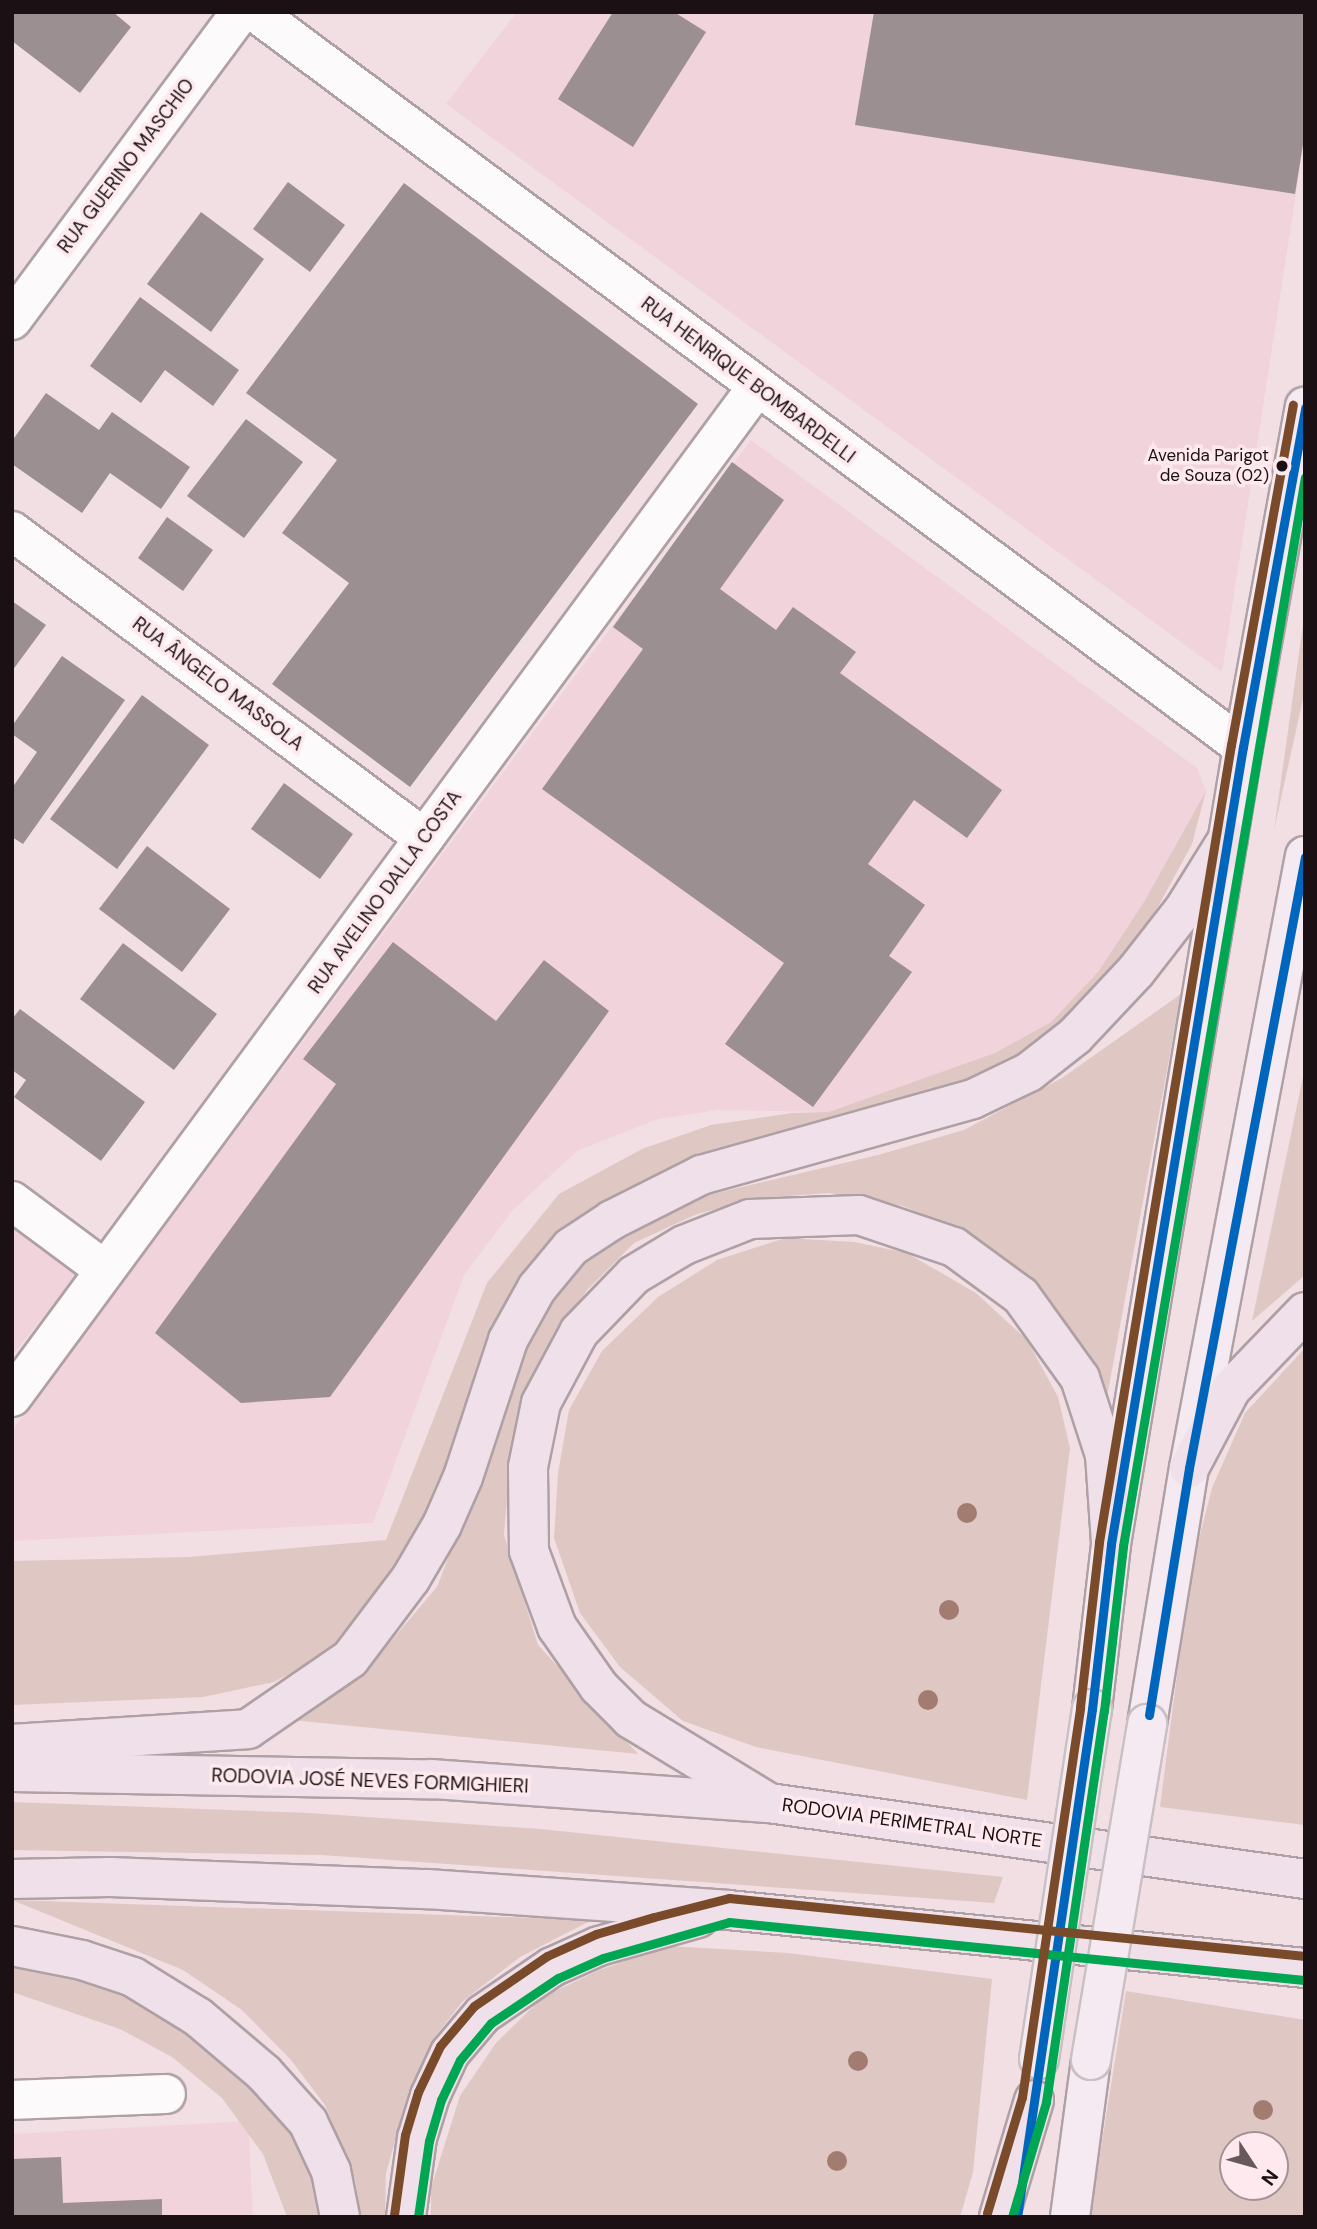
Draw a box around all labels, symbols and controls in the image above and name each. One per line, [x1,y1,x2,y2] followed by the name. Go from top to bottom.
[53,74,199,258] street label: RUA GUERINO MASCHIO
[637,292,859,468] street label: RUA HENRIQUE BOMBARDELLI
[1147,446,1269,486] place label: Avenida Parigot de Souza (02)
[1275,459,1289,473] marker: Avenida Parigot de Souza (02)
[128,612,308,756] street label: RUA ÂNGELO MASSOLA
[304,786,466,998] street label: RUA AVELINO DALLA COSTA
[211,1764,529,1798] street label: RODOVIA JOSÉ NEVES FORMIGHIERI
[780,1793,1044,1853] street label: RODOVIA PERIMETRAL NORTE
[1219,2131,1289,2201] north arrow
[1256,2165,1284,2190] text: N

